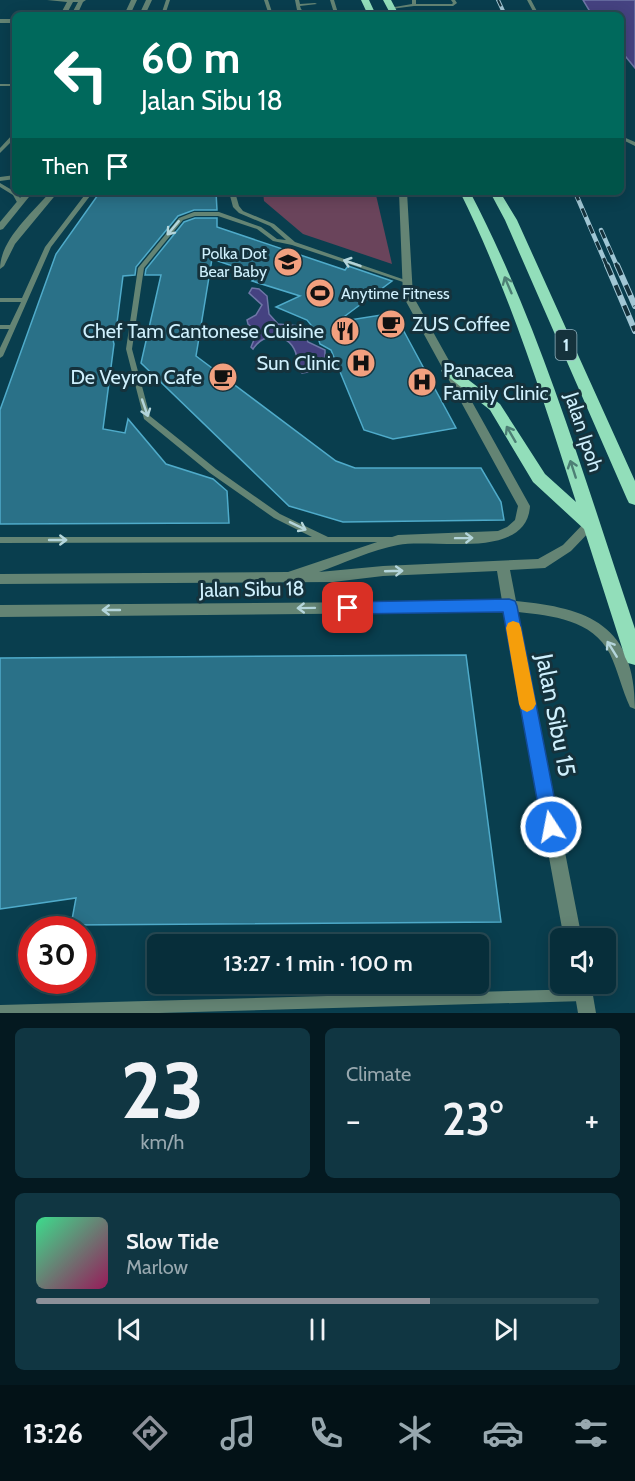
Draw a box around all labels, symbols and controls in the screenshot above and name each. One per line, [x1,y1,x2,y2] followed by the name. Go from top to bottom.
[141,32,240,84] text: 60 m
[42,36,120,114] icon: left
[141,84,283,117] text: Jalan Sibu 18
[101,150,134,183] icon: arrive
[42,153,89,180] text: Then
[166,220,180,235] one-way arrow
[199,244,268,281] place label: Polka Dot Bear Baby
[272,246,304,278] school or university icon: Polka Dot Bear Baby
[343,257,362,268] one-way arrow
[502,276,513,295] one-way arrow
[304,277,336,309] sports icon: Anytime Fitness
[341,284,450,303] place label: Anytime Fitness
[375,308,407,340] cafe icon: ZUS Coffee
[412,312,510,336] place label: ZUS Coffee
[329,315,361,347] restaurant icon: Chef Tam Cantonese Cuisine
[83,319,324,343] place label: Chef Tam Cantonese Cuisine
[556,330,576,360] road number: 1
[345,347,377,379] hospital icon: Sun Clinic
[257,351,340,375] place label: Sun Clinic
[443,358,549,405] place label: Panacea Family Clinic
[207,361,239,393] cafe icon: De Veyron Cafe
[70,365,202,389] place label: De Veyron Cafe
[406,366,438,398] hospital icon: Panacea Family Clinic
[560,388,608,475] street label: Jalan Ipoh
[141,398,152,417] one-way arrow
[505,426,517,443] one-way arrow
[566,460,577,479] one-way arrow
[288,520,306,532] one-way arrow
[454,532,474,544] one-way arrow
[48,534,68,546] one-way arrow
[384,565,404,577] one-way arrow
[198,576,305,602] street label: Jalan Sibu 18
[322,582,373,633] pin
[331,591,364,624] icon: arrive
[296,603,316,614] one-way arrow
[101,604,121,616] one-way arrow
[606,640,619,657] one-way arrow
[530,650,582,779] street label: Jalan Sibu 15
[519,795,583,859] position arrow
[18,916,96,994] speed limit sign: 30
[550,928,616,994] map controls
[550,928,616,994] button: sound
[223,950,413,977] text: 13:27 · 1 min · 100 m
[121,1043,204,1138] text: 23
[346,1062,411,1086] text: Climate
[442,1092,503,1146] text: 23°
[346,1100,361,1140] text: −
[584,1100,599,1140] text: +
[141,1130,184,1154] text: km/h
[126,1228,219,1255] text: Slow Tide
[126,1255,188,1279] text: Marlow
[113,1313,146,1346] icon: previous
[301,1313,334,1346] icon: pause
[489,1313,522,1346] icon: next
[129,1412,171,1454] icon: directions
[217,1412,259,1454] icon: music
[305,1412,347,1454] icon: phone
[394,1412,436,1454] icon: climate
[482,1412,524,1454] icon: car
[570,1412,612,1454] icon: filters
[23,1417,83,1450] text: 13:26

